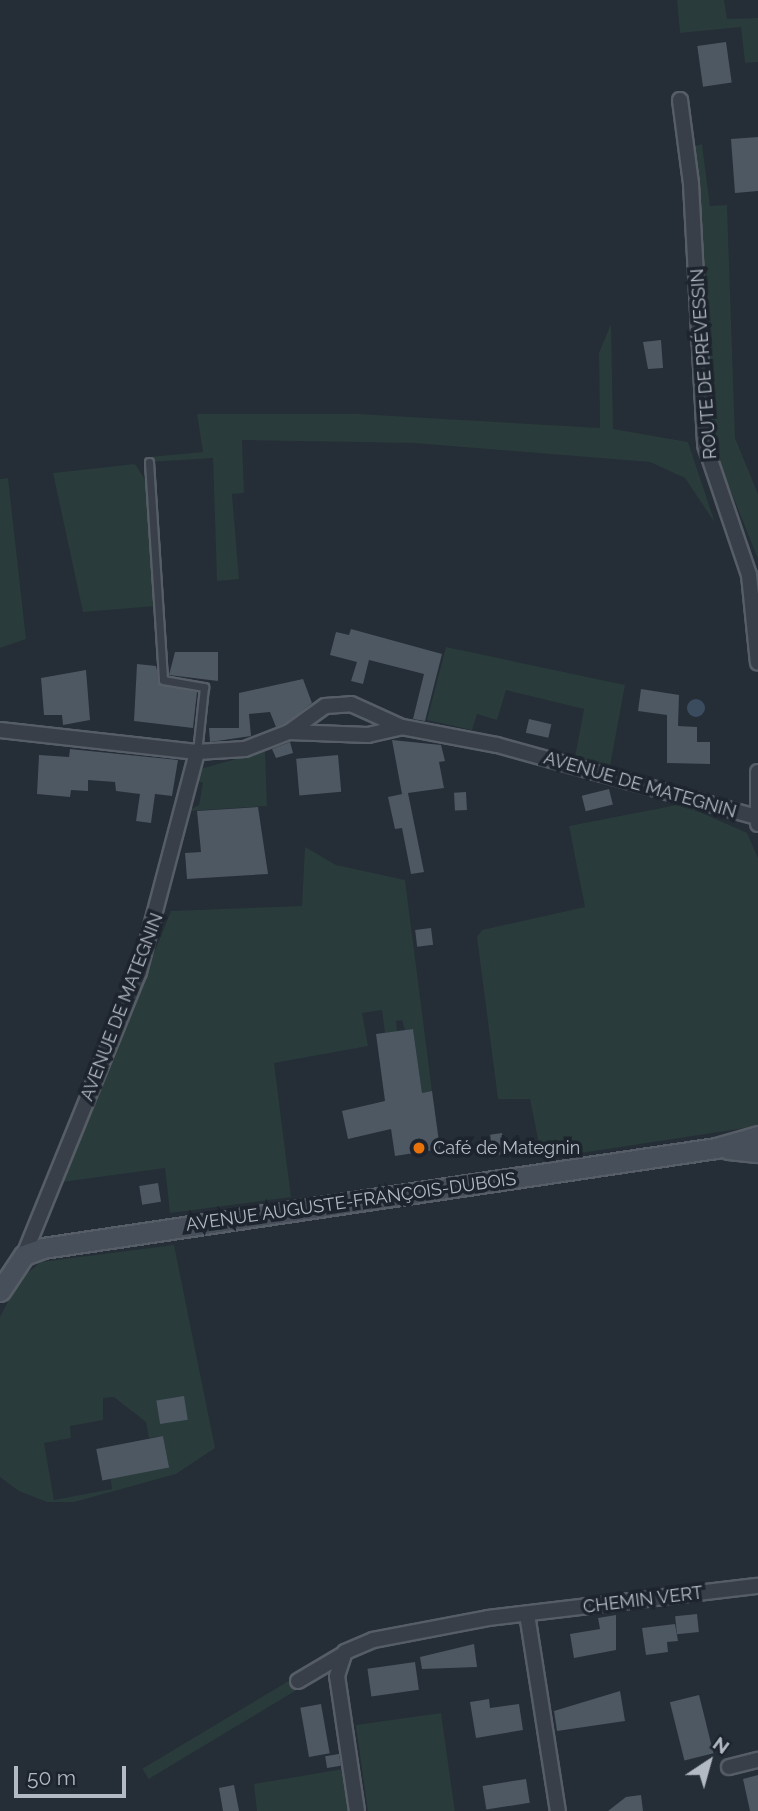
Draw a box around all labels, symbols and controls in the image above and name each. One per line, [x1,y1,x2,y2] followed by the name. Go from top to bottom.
[687,268,721,460] street label: ROUTE DE PRÉVESSIN
[541,747,739,823] street label: AVENUE DE MATEGNIN
[76,910,168,1104] street label: AVENUE DE MATEGNIN
[433,1137,580,1159] place label: Café de Mategnin
[411,1140,427,1156] marker: Café de Mategnin
[184,1168,518,1236] street label: AVENUE AUGUSTE-FRANÇOIS-DUBOIS
[582,1582,704,1618] street label: CHEMIN VERT
[674,1727,744,1797] north arrow
[709,1732,734,1758] text: N
[18,1752,130,1796] scale bar
[27,1765,76,1790] text: 50 m

